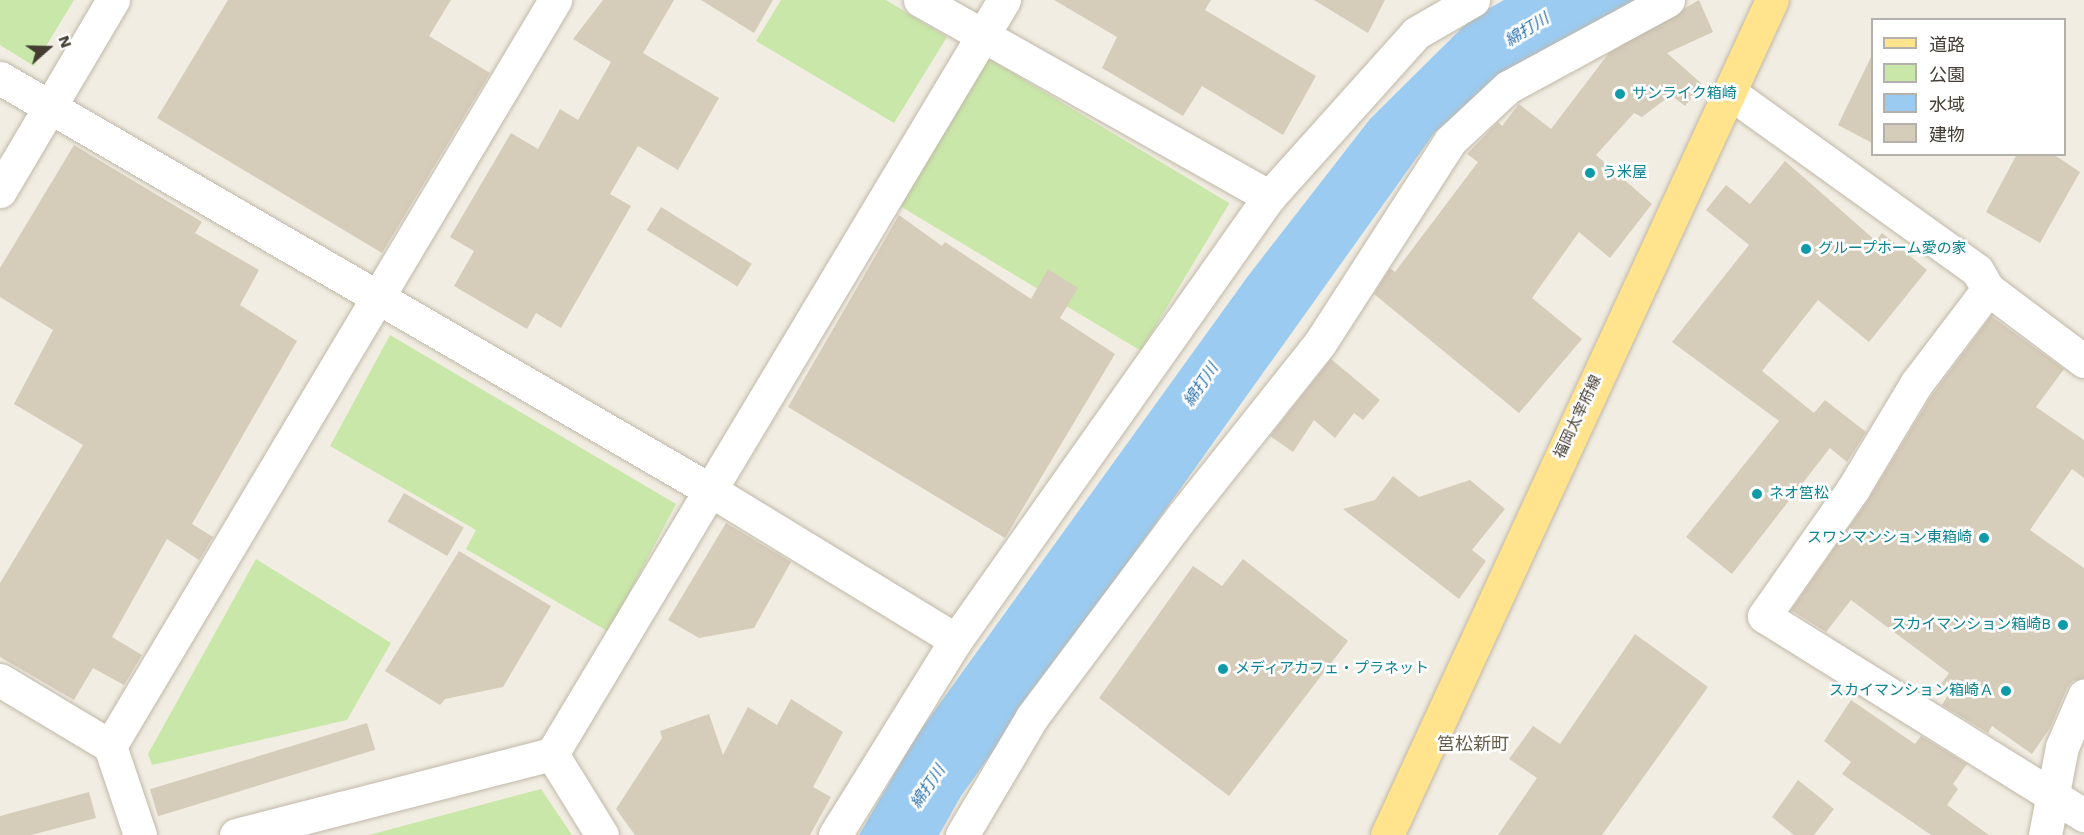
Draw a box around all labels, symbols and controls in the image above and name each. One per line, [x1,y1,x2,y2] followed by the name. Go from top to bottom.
[1502,9,1552,51] water label: 綿打川
[18,18,78,78] north arrow
[1871,18,2066,156] legend
[54,33,76,50] text: N
[1929,34,1965,55] text: 道路
[1929,64,1965,85] text: 公園
[1632,85,1737,103] place label: サンライク箱崎
[1613,87,1627,101] marker: サンライク箱崎
[1929,94,1965,115] text: 水域
[1929,124,1965,145] text: 建物
[1602,164,1647,182] place label: う米屋
[1583,166,1597,180] marker: う米屋
[1818,240,1968,258] place label: グループホーム愛の家
[1799,242,1813,256] marker: グループホーム愛の家
[1180,360,1222,410] water label: 綿打川
[1551,372,1605,462] street label: 福岡太宰府線
[1769,485,1829,503] place label: ネオ筥松
[1750,487,1764,501] marker: ネオ筥松
[1807,529,1972,547] place label: スワンマンション東箱崎
[1977,531,1991,545] marker: スワンマンション東箱崎
[1891,616,2051,634] place label: スカイマンション箱崎B
[2056,618,2070,632] marker: スカイマンション箱崎B
[1235,660,1430,678] place label: メディアカフェ・プラネット
[1216,662,1230,676] marker: メディアカフェ・プラネット
[1829,682,1994,700] place label: スカイマンション箱崎Ａ
[1999,684,2013,698] marker: スカイマンション箱崎Ａ
[1437,733,1509,755] district label: 筥松新町
[907,762,949,812] water label: 綿打川

